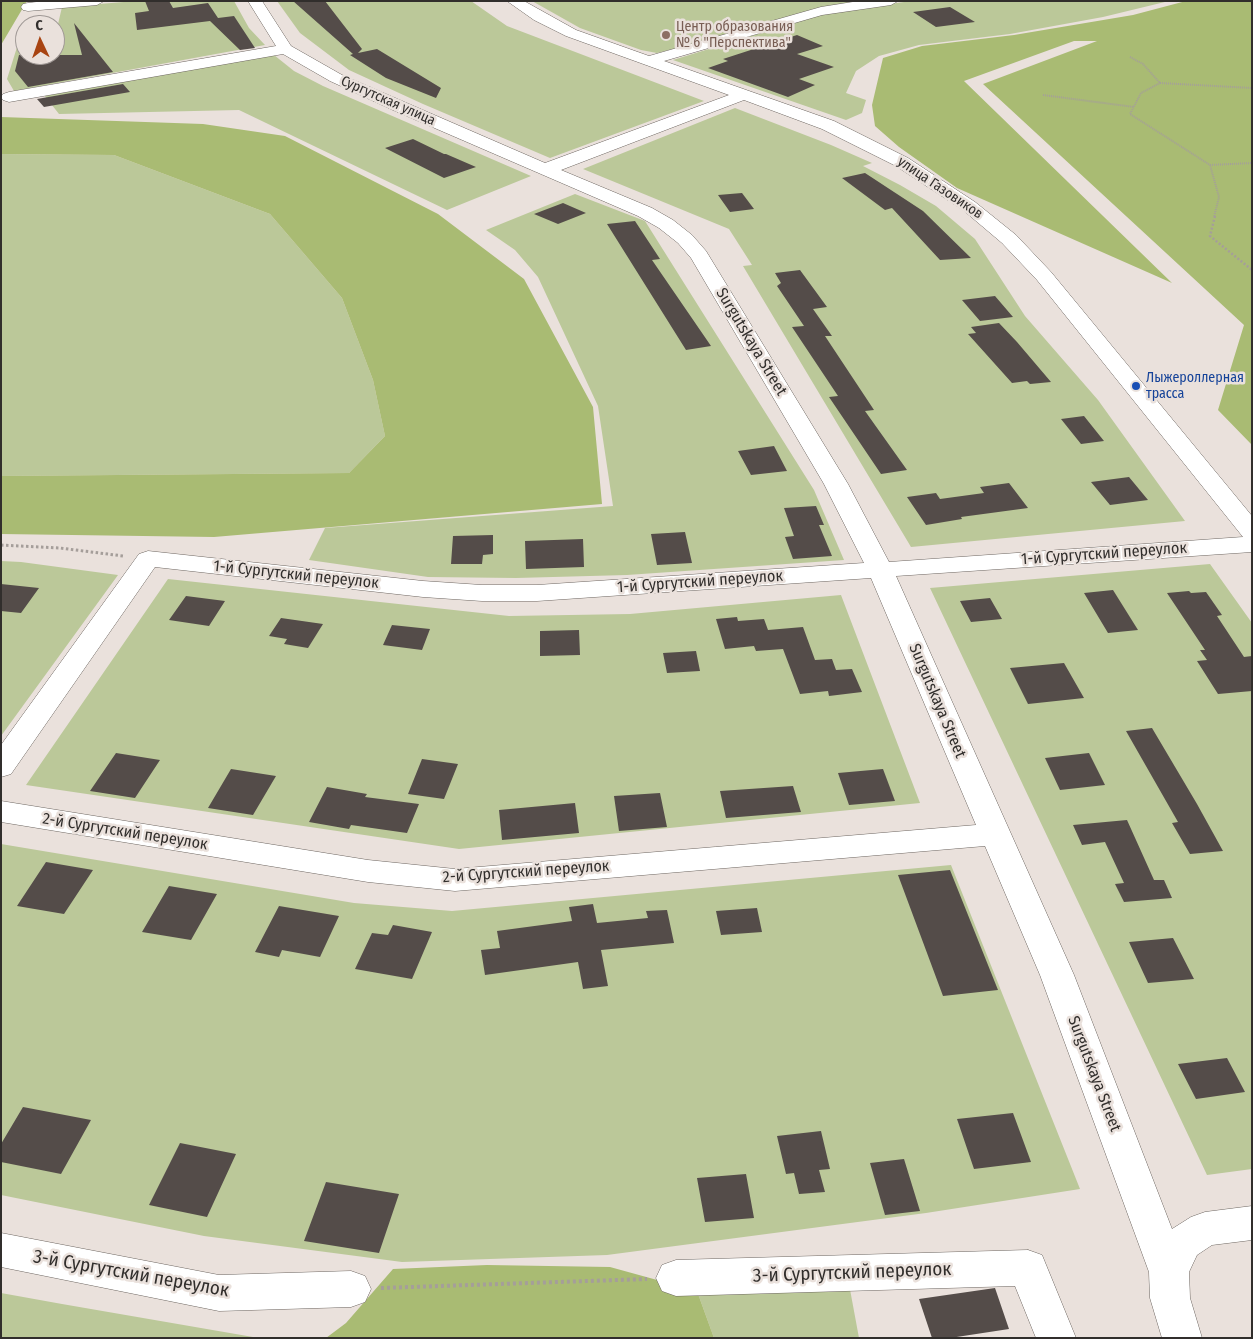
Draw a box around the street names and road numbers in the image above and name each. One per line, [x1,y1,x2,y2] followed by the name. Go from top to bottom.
[338,73,438,129] street label: Сургутская улица
[894,153,986,223] street label: улица Газовиков
[711,285,791,399] street label: Surgutskaya Street
[1021,539,1187,569] street label: 1-й Сургутский переулок
[212,557,380,593] street label: 1-й Сургутский переулок
[617,567,783,597] street label: 1-й Сургутский переулок
[904,641,970,761] street label: Surgutskaya Street
[41,809,209,855] street label: 2-й Сургутский переулок
[442,857,610,887] street label: 2-й Сургутский переулок
[1063,1014,1125,1134] street label: Surgutskaya Street
[31,1246,231,1302] street label: 3-й Сургутский переулок
[753,1258,951,1288] street label: 3-й Сургутский переулок

